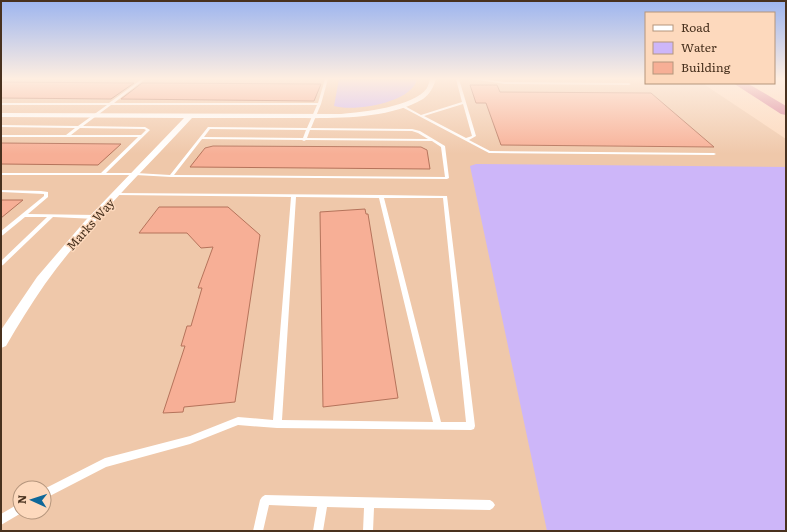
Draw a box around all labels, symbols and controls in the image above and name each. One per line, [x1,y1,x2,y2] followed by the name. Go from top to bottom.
[645,12,775,84] legend
[681,18,711,36] text: Road
[681,38,717,56] text: Water
[681,58,731,76] text: Building
[62,194,118,254] street label: Marks Way
[12,480,52,520] north arrow
[13,494,29,504] text: N

